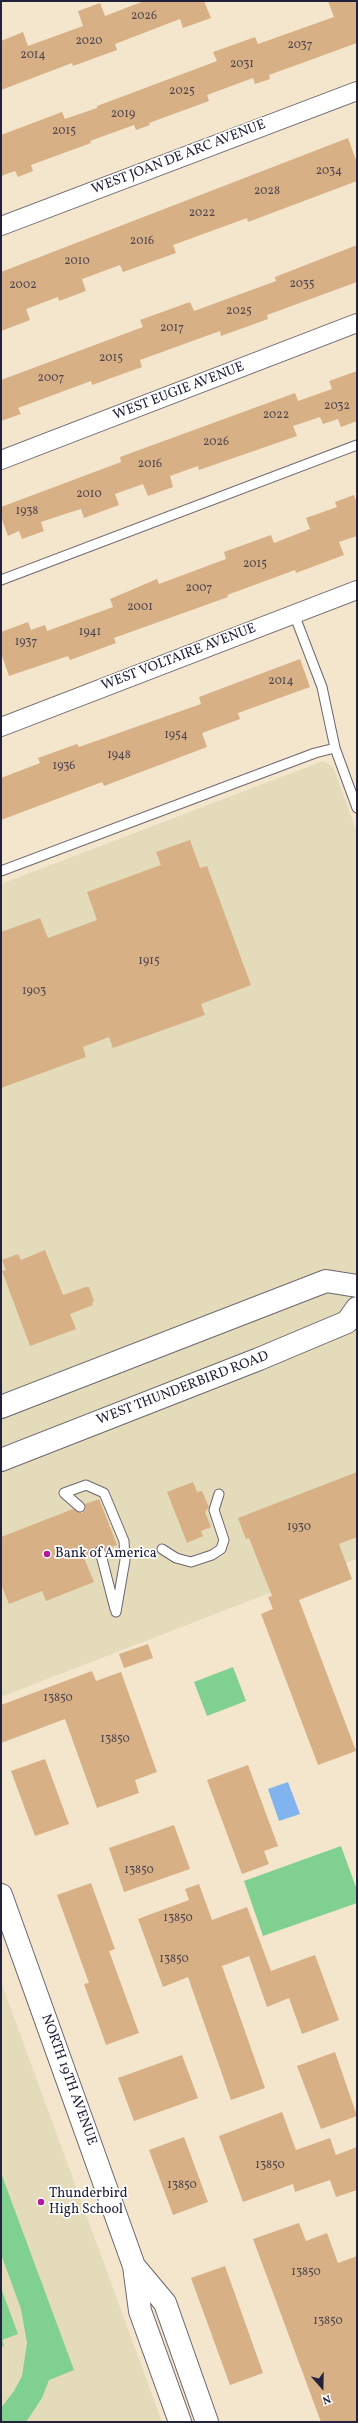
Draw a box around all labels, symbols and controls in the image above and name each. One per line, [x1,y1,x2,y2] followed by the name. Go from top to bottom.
[131,10,157,24] house number: 2026
[75,35,103,49] house number: 2020
[287,39,313,53] house number: 2037
[20,49,46,63] house number: 2014
[230,58,254,72] house number: 2031
[169,85,195,99] house number: 2025
[111,108,135,122] house number: 2019
[90,117,268,199] street label: WEST JOAN DE ARC AVENUE
[52,125,76,139] house number: 2015
[316,165,342,179] house number: 2034
[254,185,280,199] house number: 2028
[189,207,215,221] house number: 2022
[130,235,154,249] house number: 2016
[64,255,90,269] house number: 2010
[289,278,315,292] house number: 2035
[9,279,37,293] house number: 2002
[226,305,252,319] house number: 2025
[160,322,184,336] house number: 2017
[99,352,123,366] house number: 2015
[111,359,247,425] street label: WEST EUGIE AVENUE
[38,372,64,386] house number: 2007
[324,400,350,414] house number: 2032
[263,409,289,423] house number: 2022
[203,436,229,450] house number: 2026
[138,458,162,472] house number: 2016
[76,488,102,502] house number: 2010
[16,505,38,519] house number: 1938
[243,558,267,572] house number: 2015
[186,582,212,596] house number: 2007
[127,601,153,615] house number: 2001
[99,621,259,695] street label: WEST VOLTAIRE AVENUE
[79,626,101,640] house number: 1941
[15,636,37,650] house number: 1937
[268,675,294,689] house number: 2014
[164,729,188,743] house number: 1954
[107,749,131,763] house number: 1948
[53,760,75,774] house number: 1936
[138,955,160,969] house number: 1915
[22,985,46,999] house number: 1903
[95,1348,271,1430] street label: WEST THUNDERBIRD ROAD
[287,1521,311,1535] house number: 1930
[55,1546,157,1562] place label: Bank of America
[42,1549,52,1559] marker: Bank of America
[43,1692,73,1706] house number: 13850
[100,1733,130,1747] house number: 13850
[124,1864,154,1878] house number: 13850
[163,1912,193,1926] house number: 13850
[159,1953,189,1967] house number: 13850
[36,2012,100,2148] street label: NORTH 19TH AVENUE
[255,2159,285,2173] house number: 13850
[167,2179,197,2193] house number: 13850
[49,2186,128,2218] place label: Thunderbird High School
[36,2197,46,2207] marker: Thunderbird High School
[291,2266,321,2280] house number: 13850
[313,2315,343,2329] house number: 13850
[302,2367,342,2407] north arrow
[320,2390,333,2407] text: N

